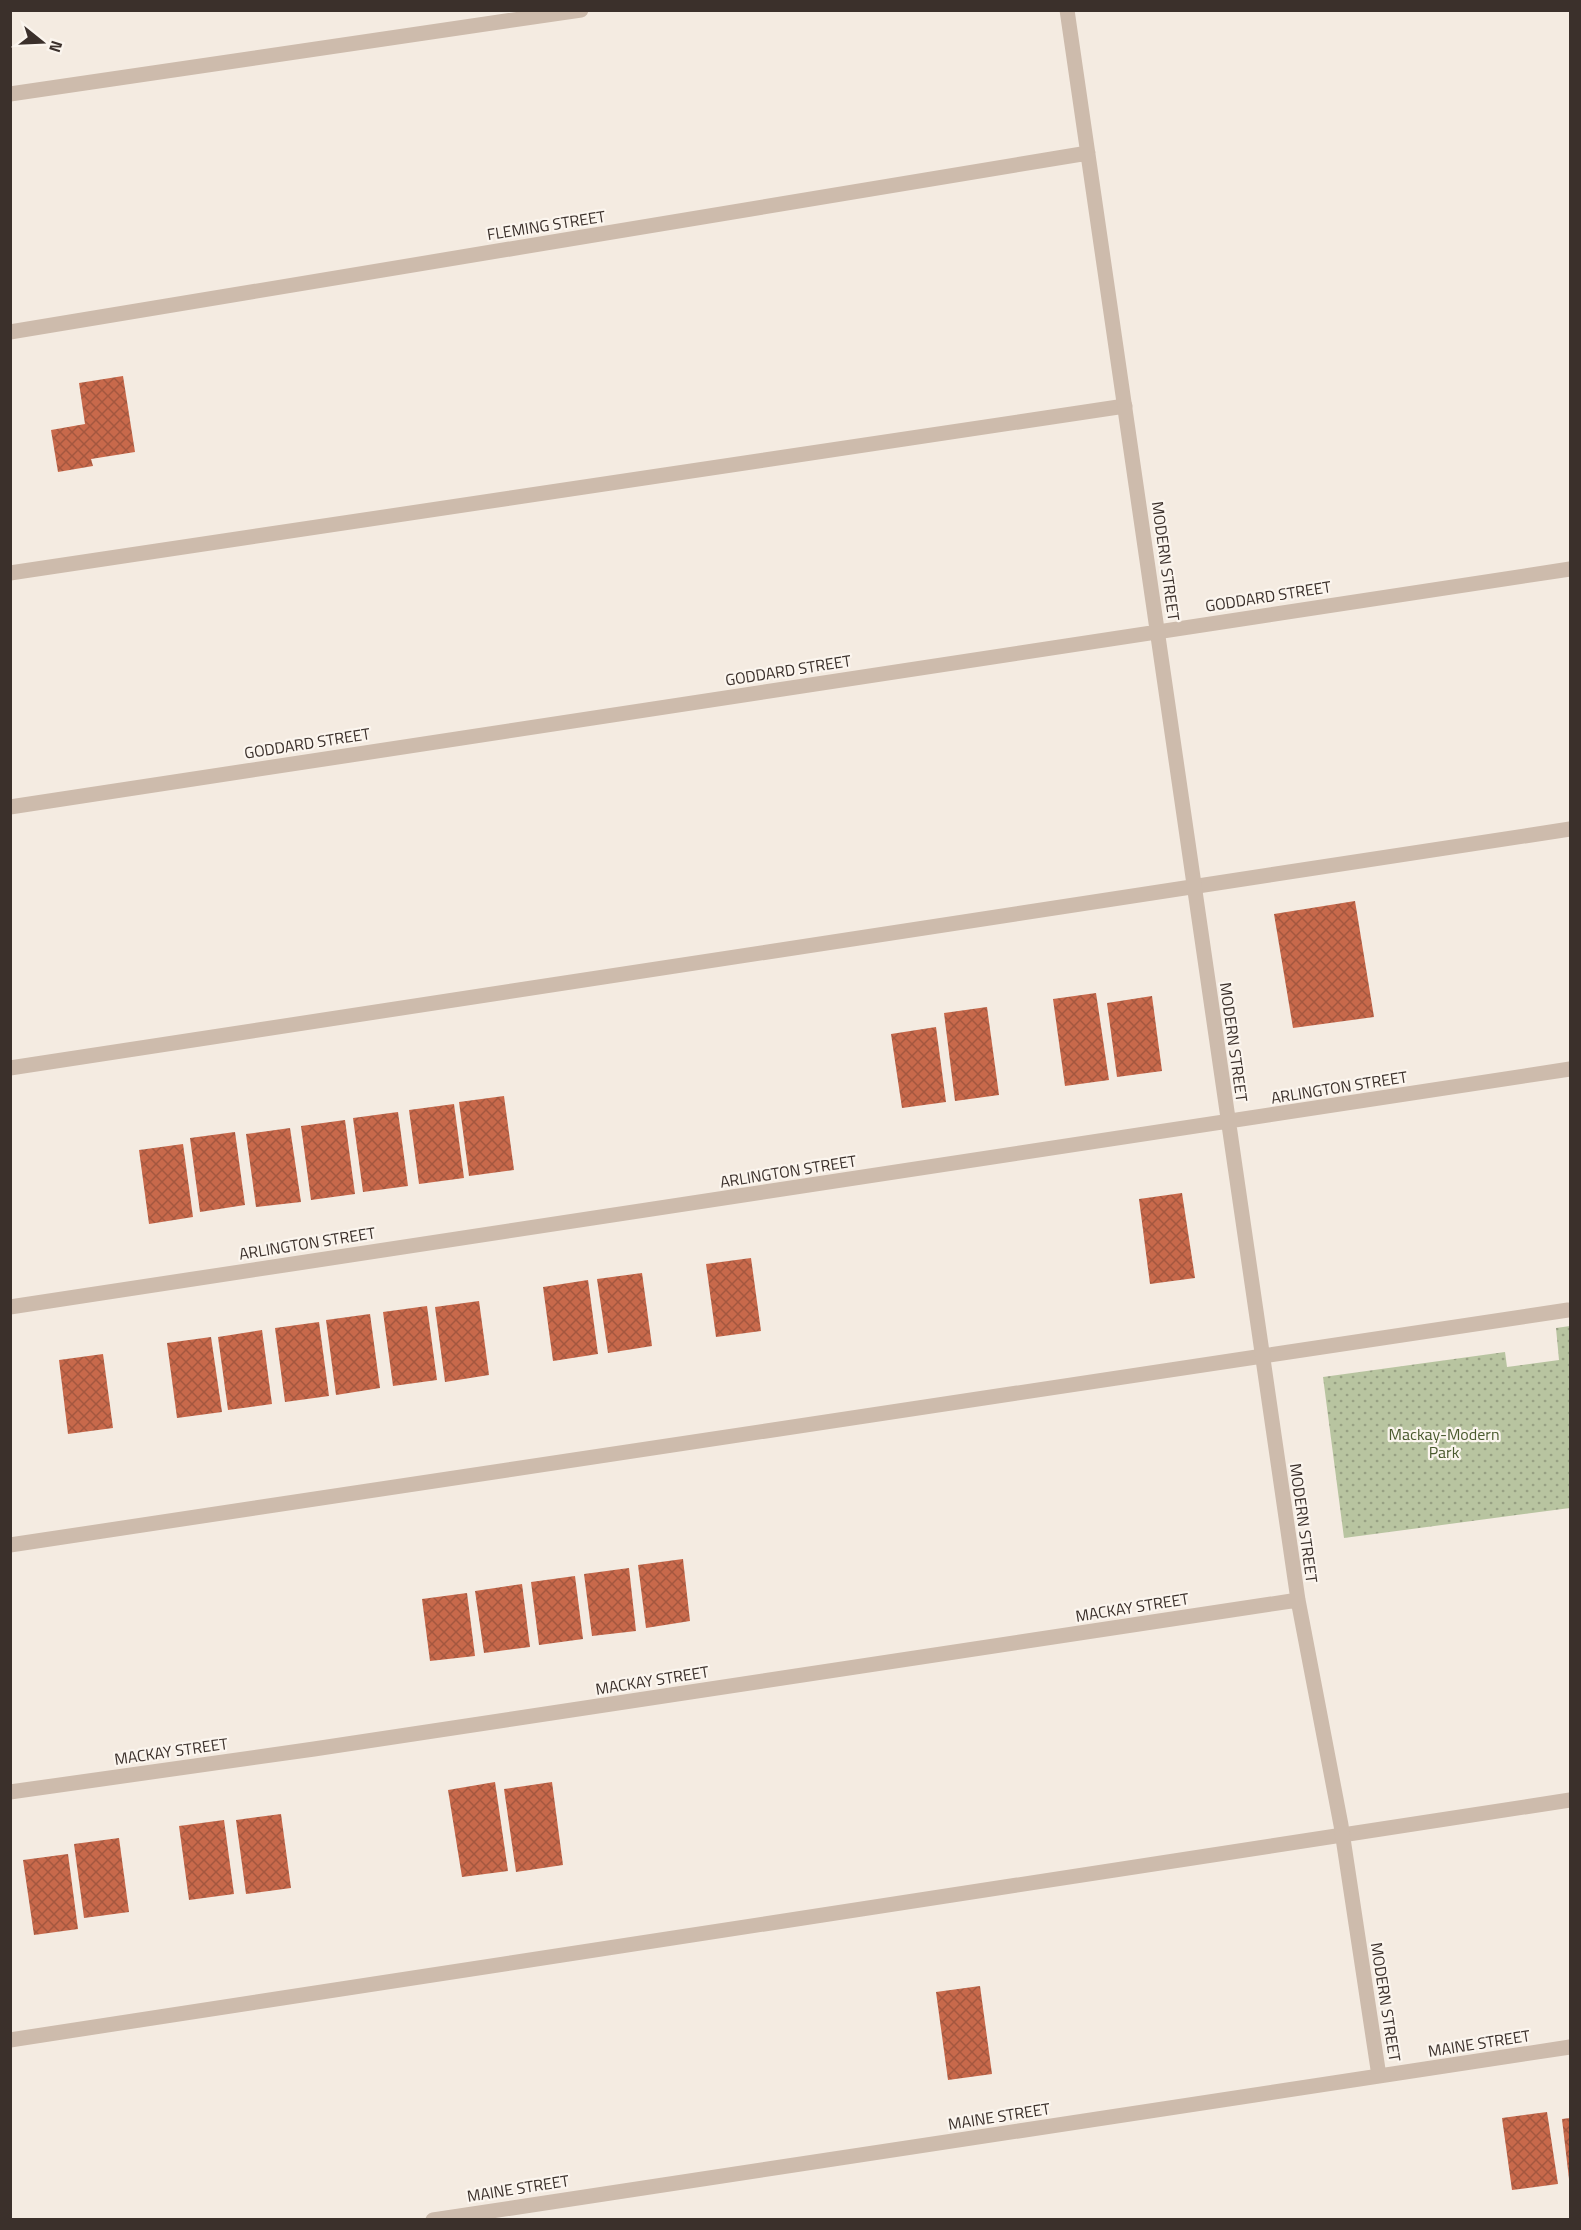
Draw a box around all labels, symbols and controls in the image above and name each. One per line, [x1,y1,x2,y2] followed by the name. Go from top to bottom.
[12,12,72,72] north arrow
[43,38,69,56] text: N
[485,204,607,246] street label: FLEMING STREET
[1146,500,1186,623] street label: MODERN STREET
[1203,574,1333,618] street label: GODDARD STREET
[723,648,853,692] street label: GODDARD STREET
[242,721,372,765] street label: GODDARD STREET
[1214,981,1254,1104] street label: MODERN STREET
[1269,1064,1409,1110] street label: ARLINGTON STREET
[718,1148,858,1194] street label: ARLINGTON STREET
[237,1220,377,1266] street label: ARLINGTON STREET
[1389,1422,1499,1464] park label: Mackay-Modern Park
[1284,1462,1324,1585] street label: MODERN STREET
[1074,1586,1191,1628] street label: MACKAY STREET
[594,1659,711,1701] street label: MACKAY STREET
[113,1731,230,1771] street label: MACKAY STREET
[1365,1941,1407,2064] street label: MODERN STREET
[1426,2023,1532,2063] street label: MAINE STREET
[946,2096,1052,2136] street label: MAINE STREET
[465,2168,571,2208] street label: MAINE STREET

